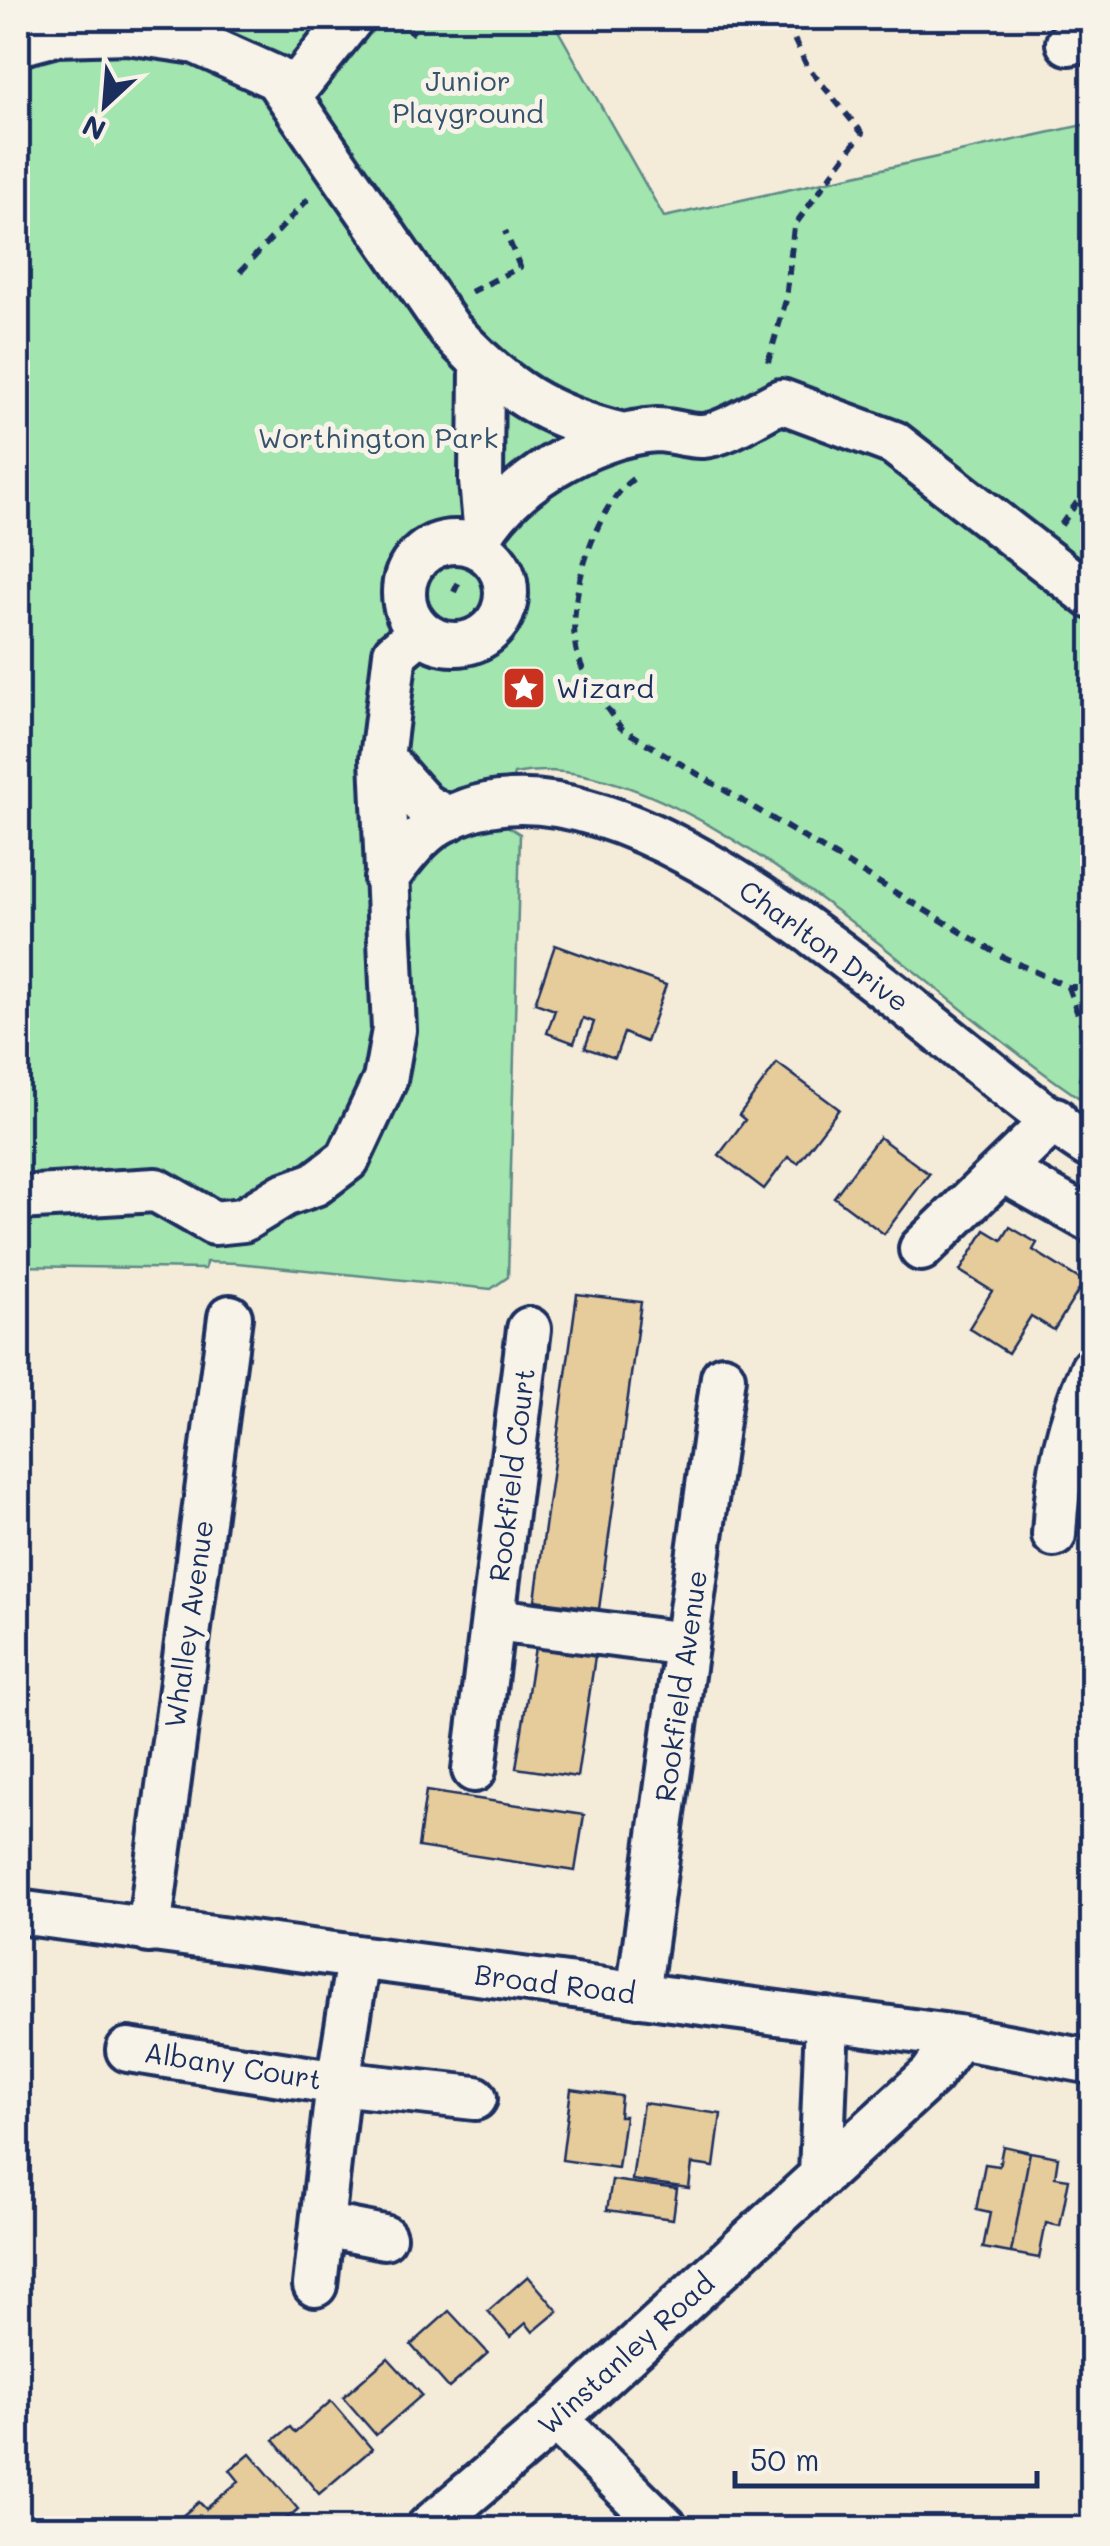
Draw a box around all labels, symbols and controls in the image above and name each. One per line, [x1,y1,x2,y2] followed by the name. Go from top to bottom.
[55,55,155,155] north arrow
[392,62,544,130] park label: Junior Playground
[76,108,111,149] text: N
[258,419,498,455] park label: Worthington Park
[501,665,547,711] place icon: Wizard
[556,669,654,705] place label: Wizard
[732,871,917,1019] street label: Charlton Drive
[480,1366,542,1584] street label: Rookfield Court
[156,1518,220,1730] street label: Whalley Avenue
[646,1568,714,1804] street label: Rookfield Avenue
[473,1955,638,2011] street label: Broad Road
[142,2033,324,2097] street label: Albany Court
[530,2265,721,2442] street label: Winstanley Road
[735,2426,1038,2488] scale bar
[750,2439,820,2479] text: 50 m

